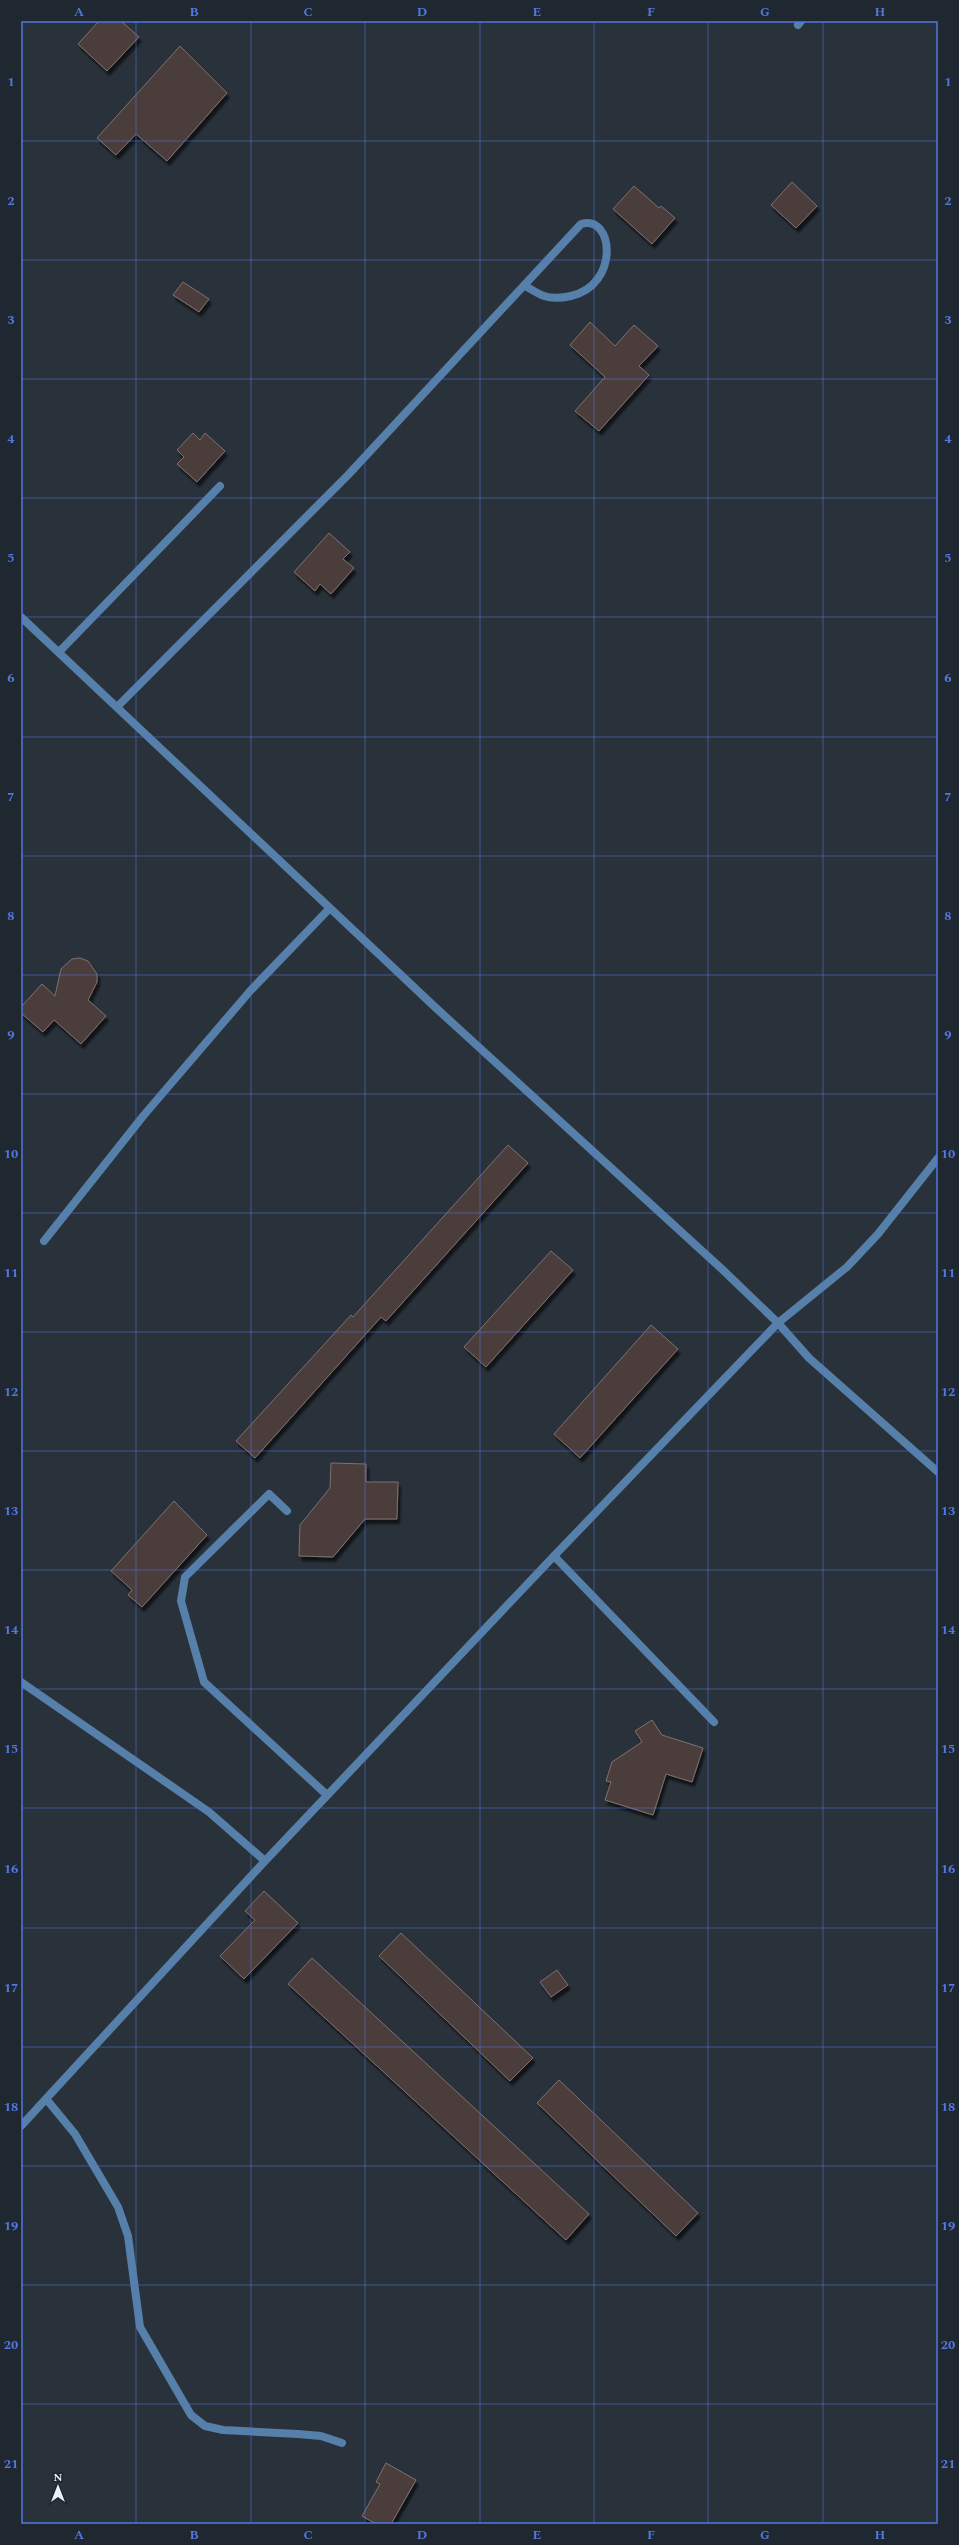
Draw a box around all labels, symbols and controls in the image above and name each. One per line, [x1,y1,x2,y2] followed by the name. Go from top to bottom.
[74,2,84,22] text: A
[189,2,199,22] text: B
[303,2,313,22] text: C
[417,2,427,22] text: D
[533,2,542,22] text: E
[647,2,655,22] text: F
[760,2,770,22] text: G
[875,2,886,22] text: H
[7,72,15,92] text: 1
[944,72,952,92] text: 1
[7,191,15,211] text: 2
[944,191,952,211] text: 2
[7,310,15,330] text: 3
[944,310,952,330] text: 3
[7,429,15,449] text: 4
[944,429,952,449] text: 4
[7,548,15,568] text: 5
[944,548,952,568] text: 5
[7,668,15,688] text: 6
[944,668,952,688] text: 6
[7,787,15,807] text: 7
[944,787,952,807] text: 7
[7,906,15,926] text: 8
[944,906,952,926] text: 8
[7,1025,15,1045] text: 9
[944,1025,952,1045] text: 9
[4,1144,18,1164] text: 10
[941,1144,955,1164] text: 10
[4,1263,18,1283] text: 11
[941,1263,955,1283] text: 11
[4,1382,18,1402] text: 12
[941,1382,955,1402] text: 12
[4,1501,18,1521] text: 13
[941,1501,955,1521] text: 13
[4,1620,19,1640] text: 14
[941,1620,956,1640] text: 14
[4,1739,18,1759] text: 15
[941,1739,955,1759] text: 15
[4,1859,18,1879] text: 16
[941,1859,955,1879] text: 16
[4,1978,18,1998] text: 17
[941,1978,955,1998] text: 17
[4,2097,18,2117] text: 18
[941,2097,955,2117] text: 18
[4,2216,18,2236] text: 19
[941,2216,955,2236] text: 19
[4,2335,18,2355] text: 20
[941,2335,955,2355] text: 20
[4,2454,18,2474] text: 21
[941,2454,955,2474] text: 21
[38,2467,78,2507] north arrow
[54,2469,63,2486] text: N
[74,2525,84,2545] text: A
[189,2525,199,2545] text: B
[303,2525,313,2545] text: C
[417,2525,427,2545] text: D
[533,2525,542,2545] text: E
[647,2525,655,2545] text: F
[760,2525,770,2545] text: G
[875,2525,886,2545] text: H

